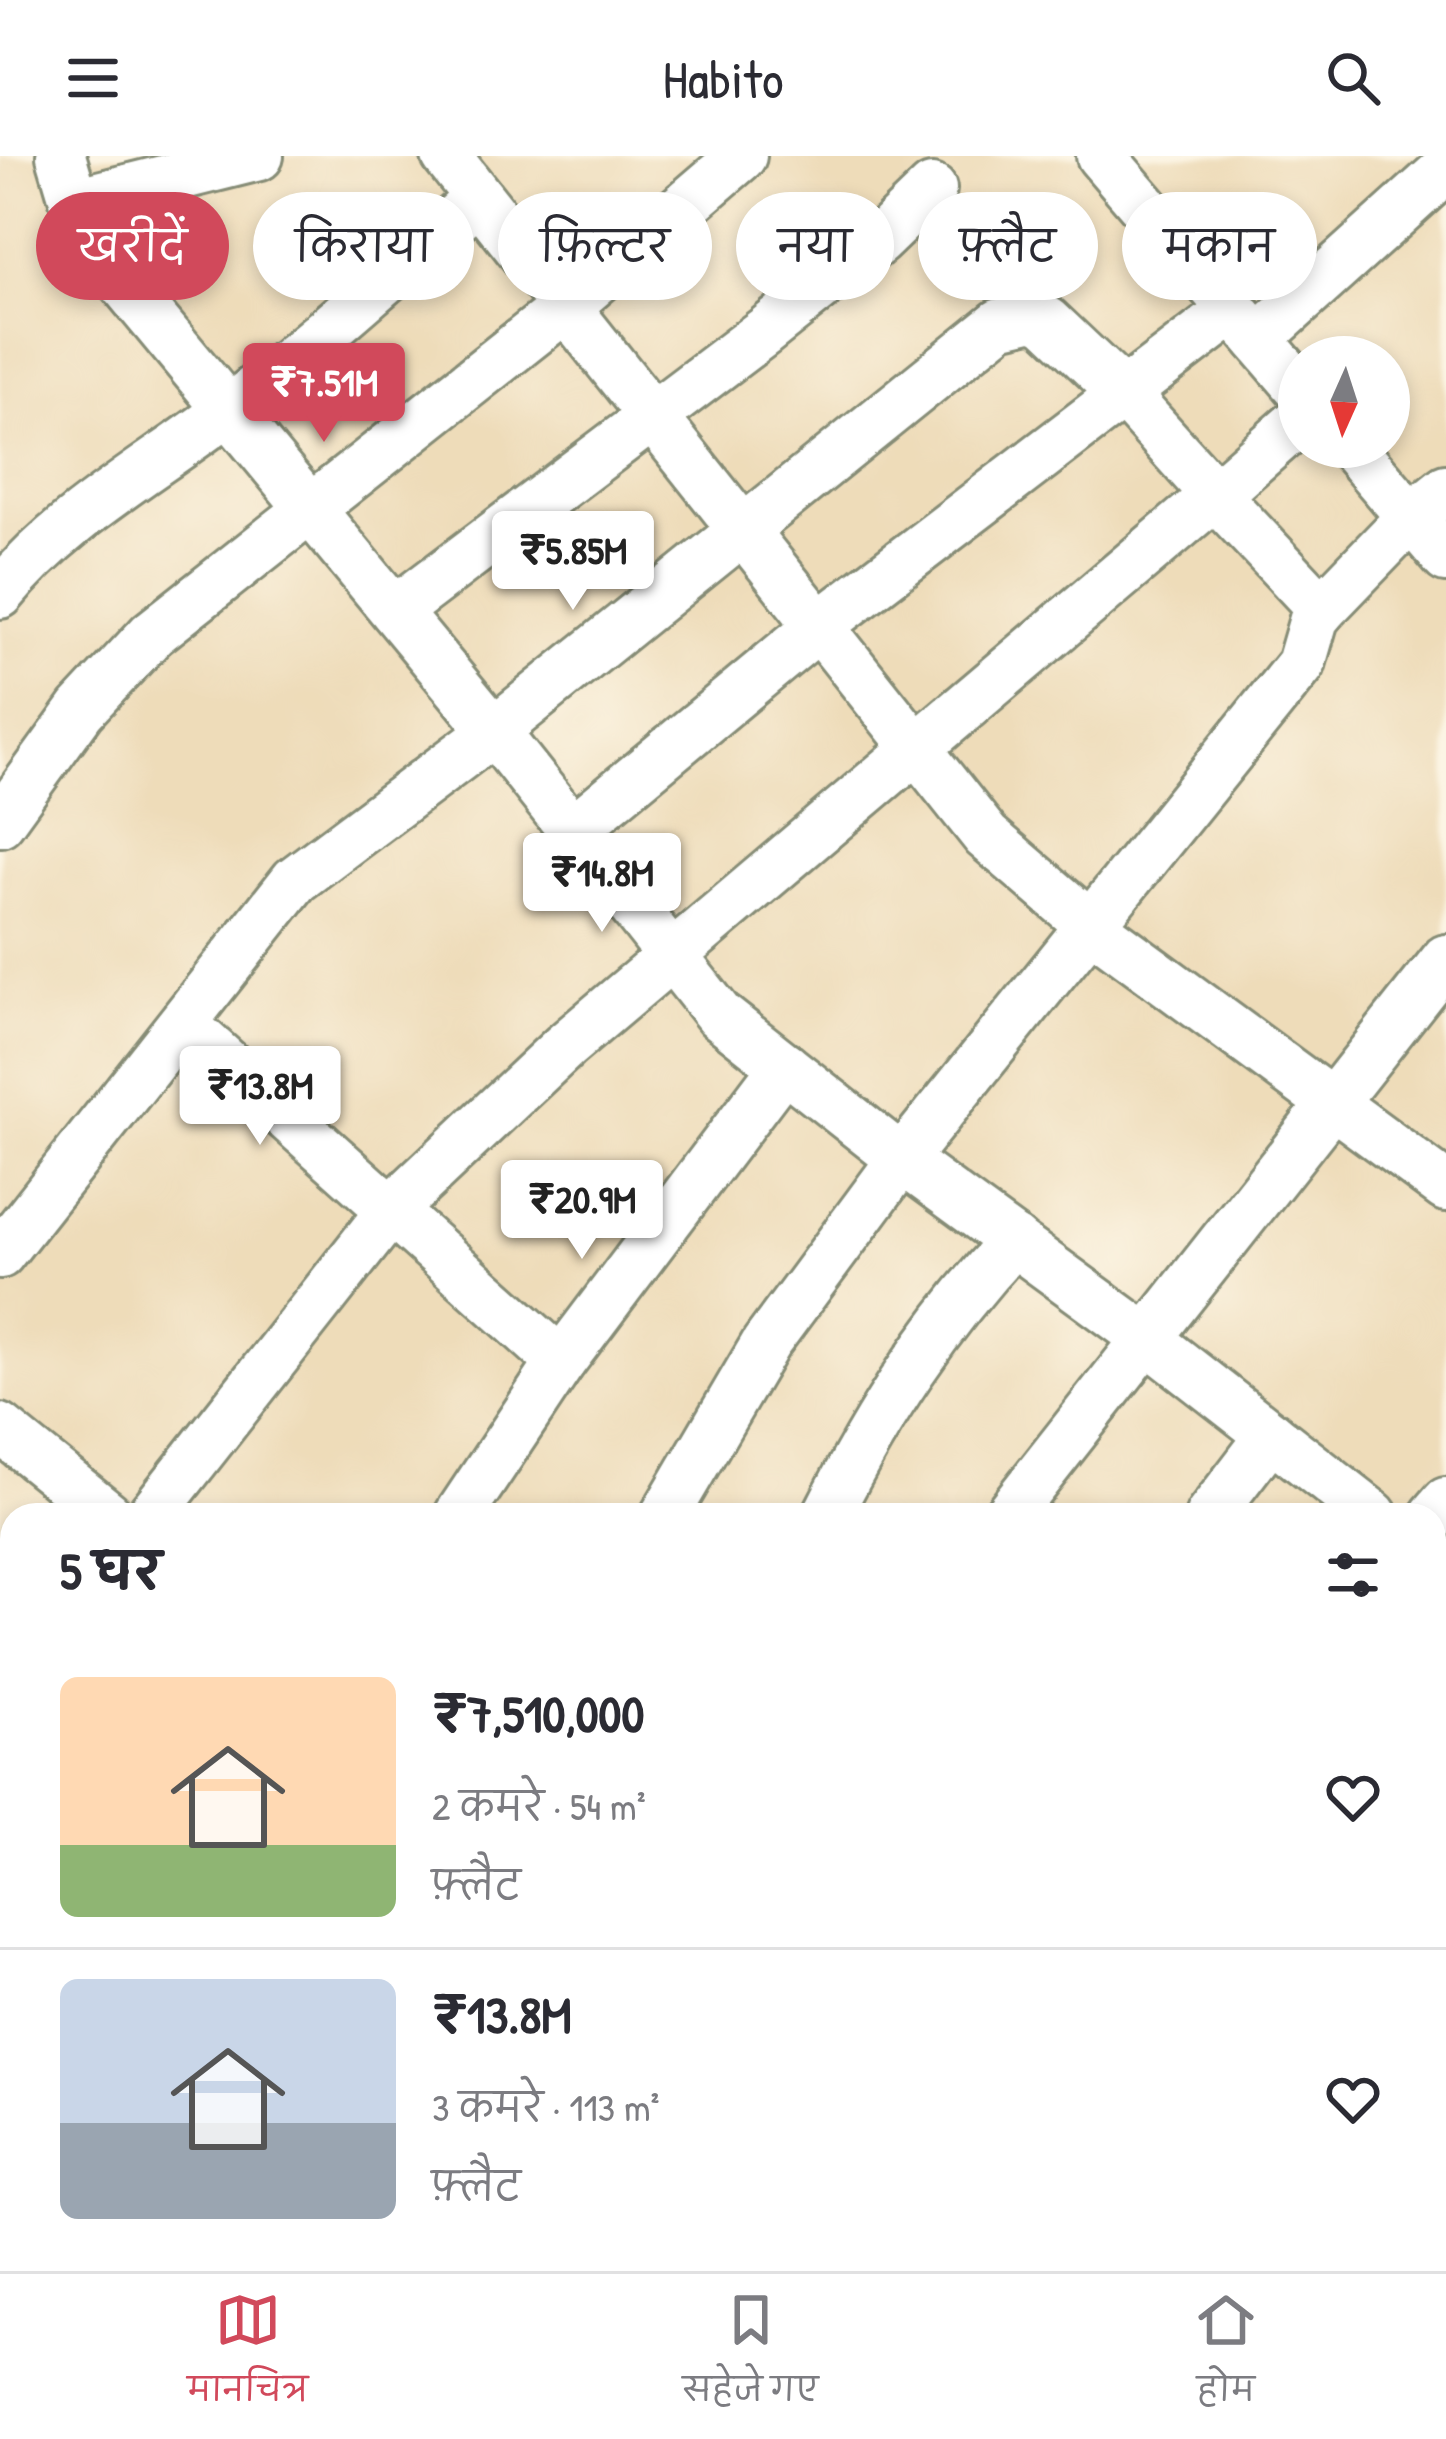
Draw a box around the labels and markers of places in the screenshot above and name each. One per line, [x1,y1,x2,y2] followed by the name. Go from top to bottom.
[226,343,422,445] pin: ₹7.51M
[475,511,671,613] pin: ₹5.85M
[504,833,700,935] pin: ₹14.8M
[162,1046,358,1148] pin: ₹13.8M
[484,1160,680,1262] pin: ₹20.9M

